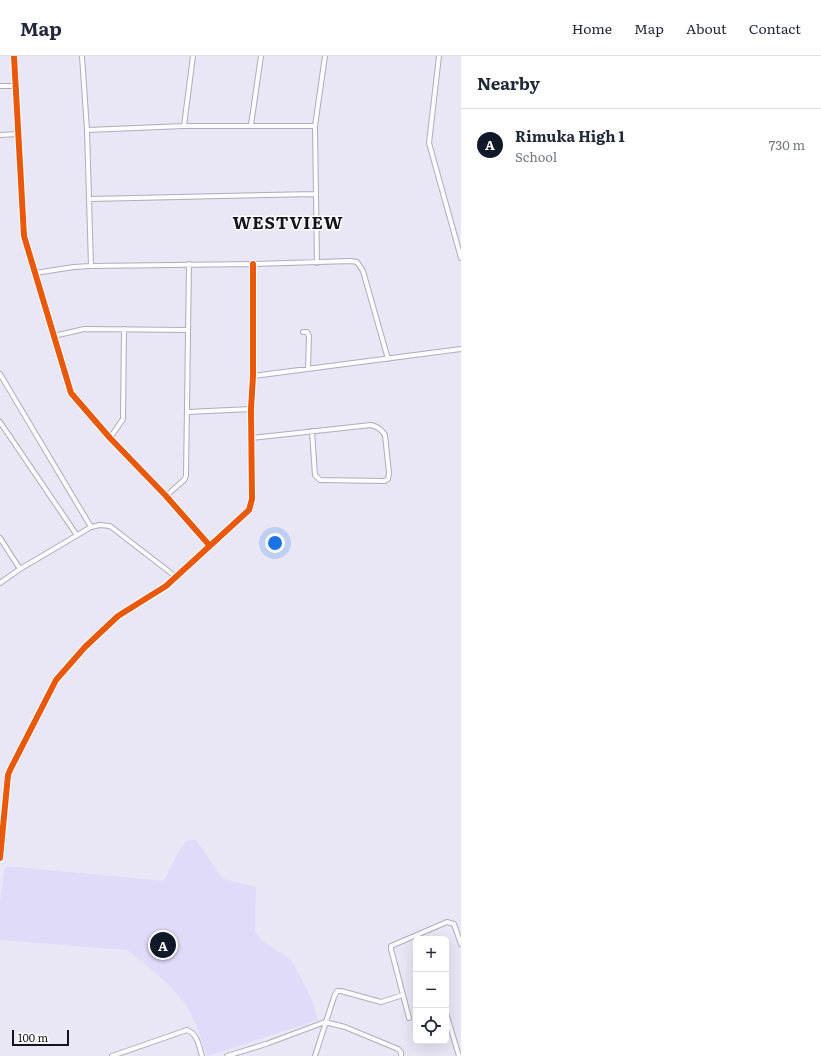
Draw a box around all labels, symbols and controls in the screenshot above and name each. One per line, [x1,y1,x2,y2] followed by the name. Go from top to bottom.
[20,14,62,42] text: Map
[572,18,612,38] text: Home
[634,18,664,38] text: Map
[686,18,727,38] text: About
[749,18,801,38] text: Contact
[477,70,540,95] text: Nearby
[515,124,625,147] text: Rimuka High 1
[485,135,495,154] text: A
[769,135,805,154] text: 730 m
[515,147,557,166] text: School
[232,209,344,234] district label: WESTVIEW
[265,533,285,553] your location
[150,930,176,960] pin: A
[413,936,449,1044] map controls
[413,936,449,972] button: +
[413,972,449,1008] button: −
[413,1008,449,1044] button: locate
[12,1028,69,1047] scale bar
[18,1029,48,1045] text: 100 m

